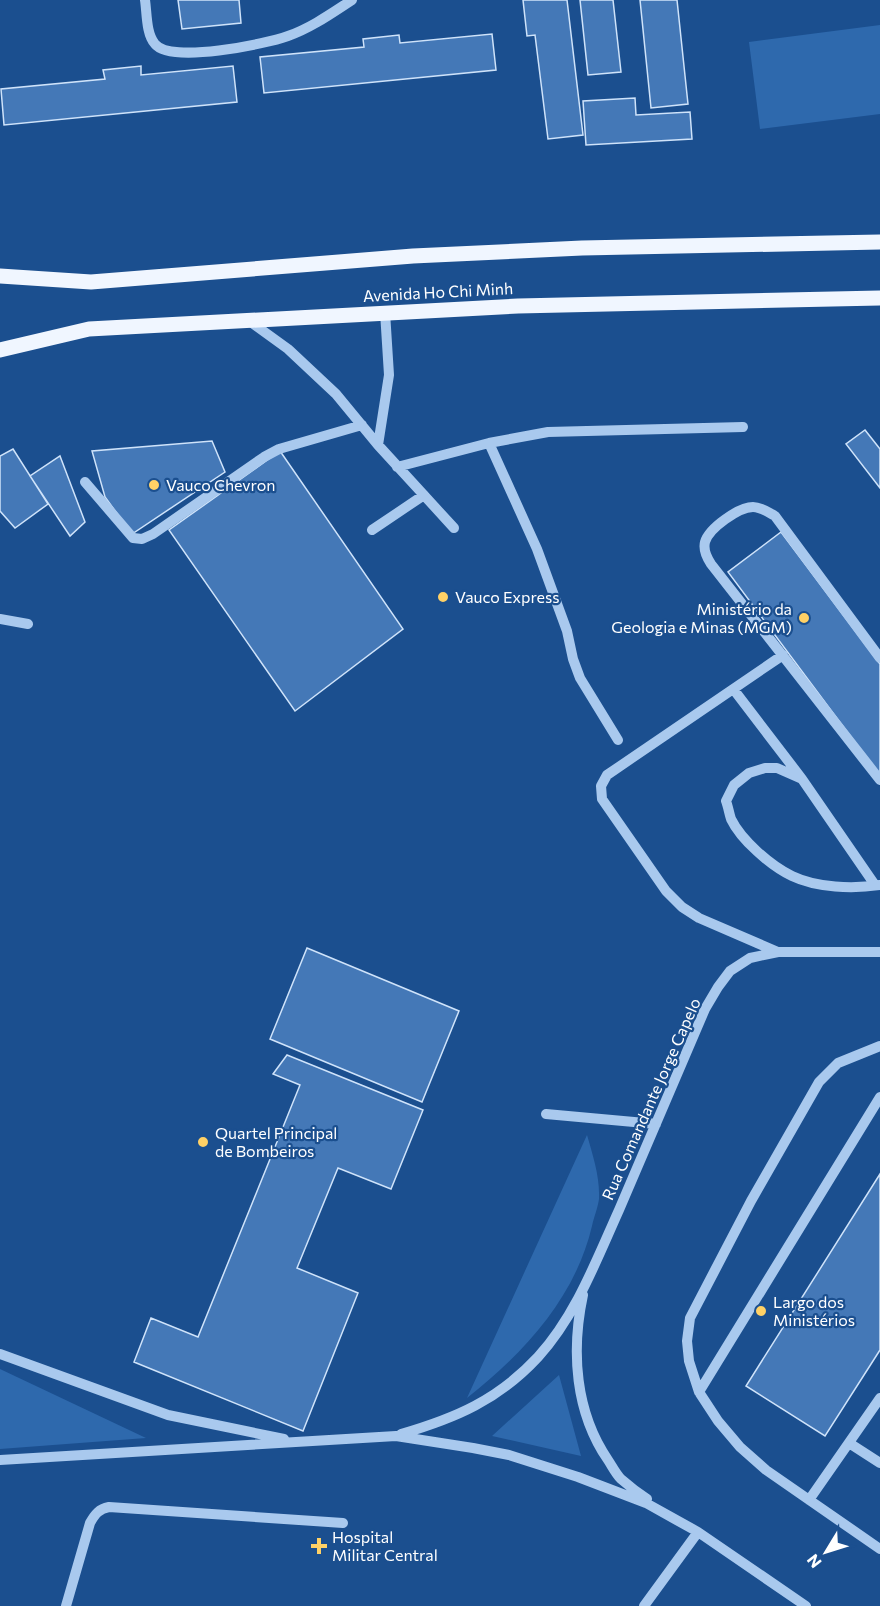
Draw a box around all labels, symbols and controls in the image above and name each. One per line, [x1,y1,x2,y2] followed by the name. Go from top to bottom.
[362,278,514,305] street label: Avenida Ho Chi Minh
[166,475,275,494] place label: Vauco Chevron
[147,478,161,492] marker: Vauco Chevron
[455,587,560,606] place label: Vauco Express
[436,590,450,604] marker: Vauco Express
[611,599,792,636] place label: Ministério da Geologia e Minas (MGM)
[797,611,811,625] marker: Ministério da Geologia e Minas (MGM)
[597,995,704,1203] street label: Rua Comandante Jorge Capelo
[215,1123,337,1160] place label: Quartel Principal de Bombeiros
[196,1135,210,1149] marker: Quartel Principal de Bombeiros
[773,1292,855,1329] place label: Largo dos Ministérios
[754,1304,768,1318] marker: Largo dos Ministérios
[796,1522,856,1582] north arrow
[332,1527,438,1564] place label: Hospital Militar Central
[310,1537,328,1555] marker: Hospital Militar Central
[803,1551,825,1572] text: N

